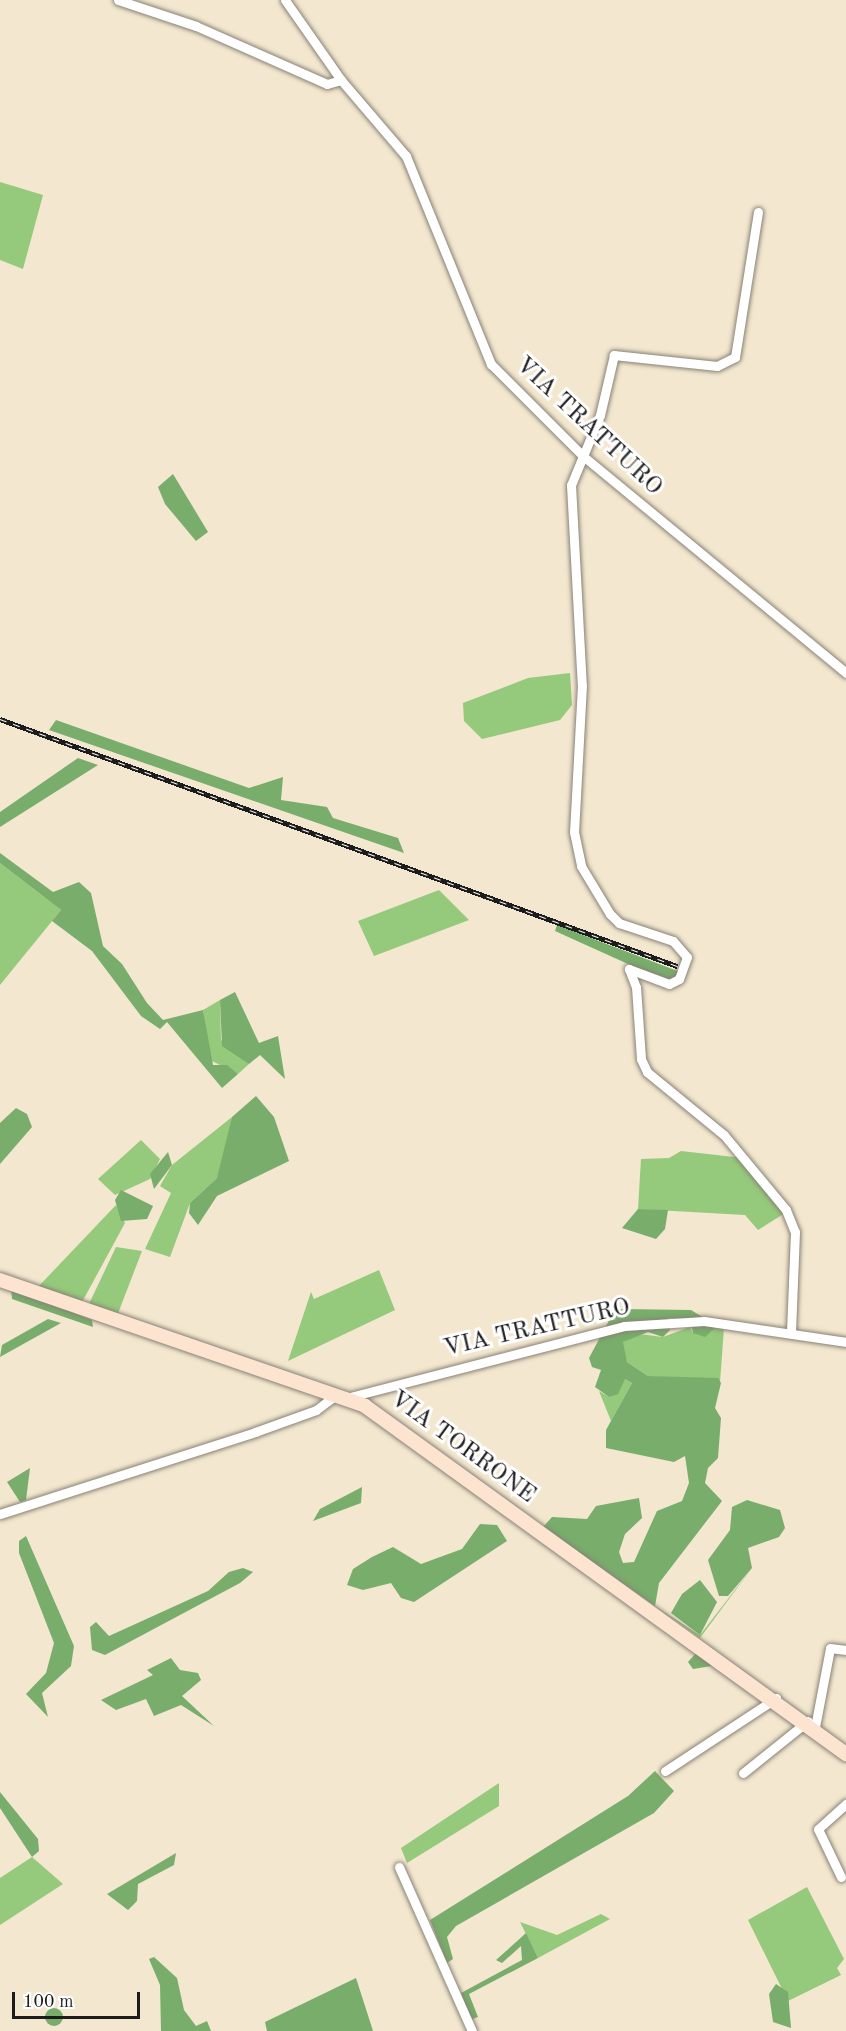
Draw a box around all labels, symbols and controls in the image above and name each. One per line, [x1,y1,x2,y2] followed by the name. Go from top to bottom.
[508,351,668,503] street label: VIA TRATTURO
[441,1294,633,1364] street label: VIA TRATTURO
[383,1385,541,1511] street label: VIA TORRONE
[15,1980,142,2018] scale bar
[23,1993,74,2011] text: 100 m

